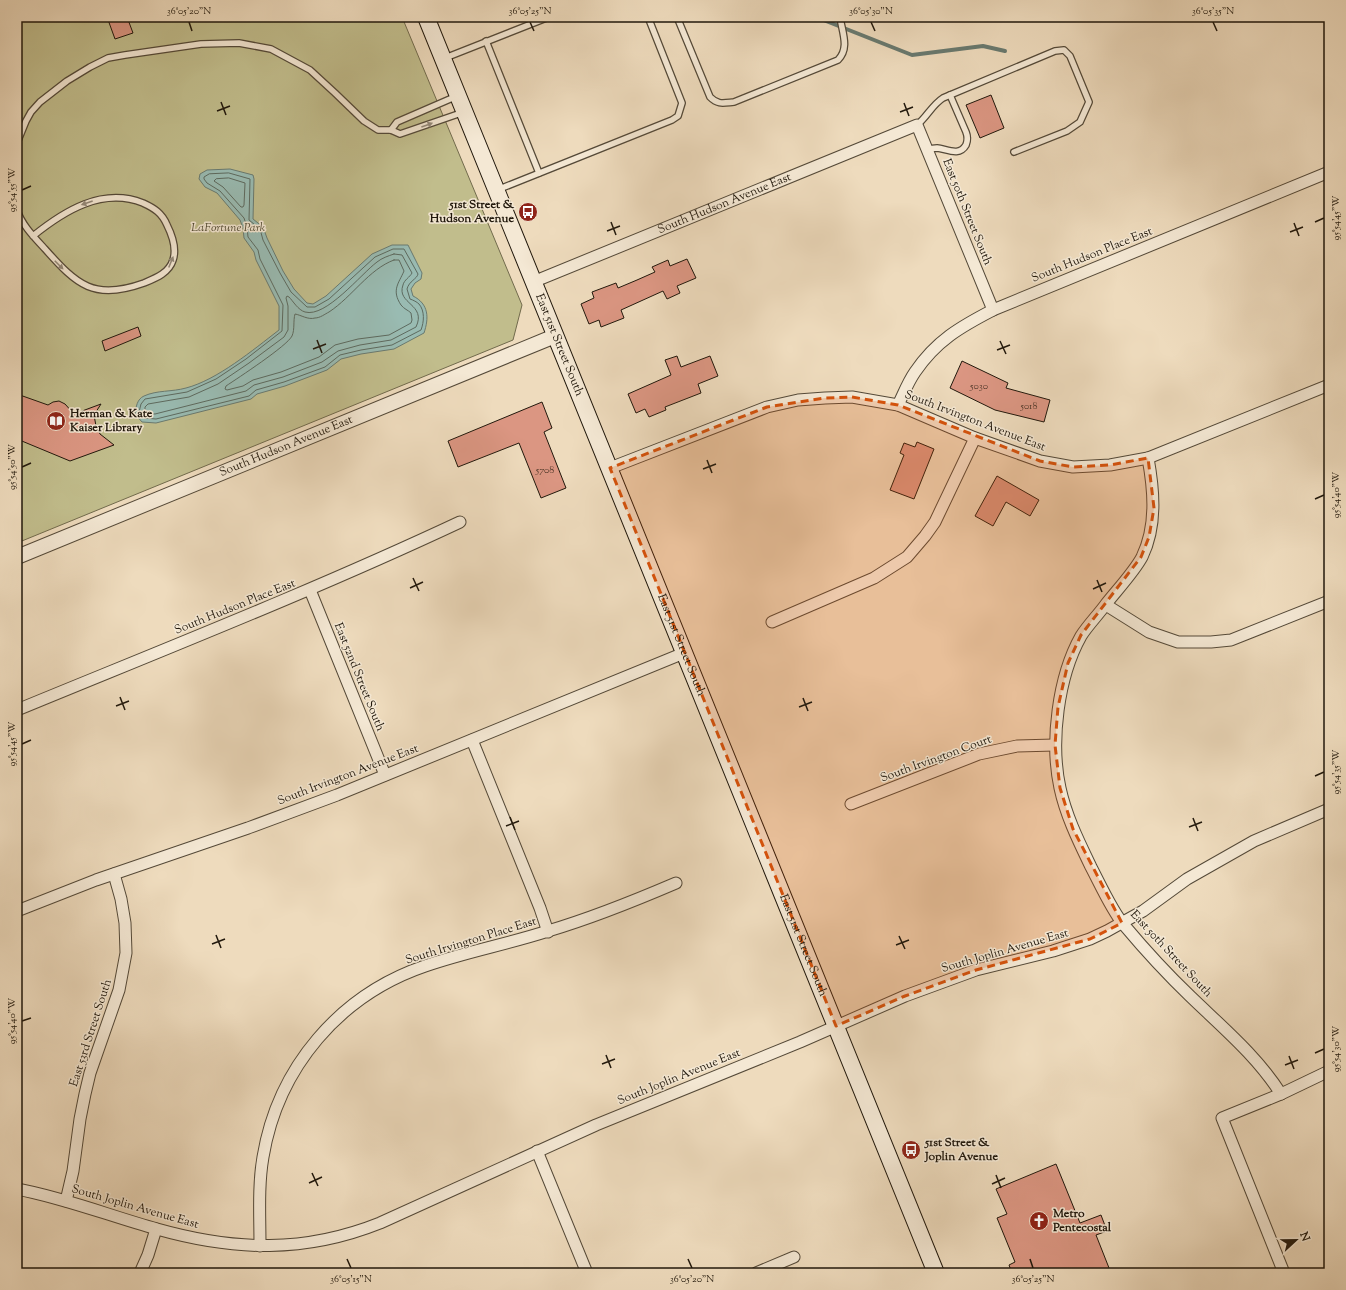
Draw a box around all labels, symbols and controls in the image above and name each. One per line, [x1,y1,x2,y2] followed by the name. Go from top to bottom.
[167,4,211,19] text: 36°05'20"N
[509,4,551,19] text: 36°05'25"N
[849,4,893,19] text: 36°05'30"N
[1192,4,1234,19] text: 36°05'35"N
[422,121,434,127] one-way arrow
[937,156,997,268] street label: East 50th Street South
[5,168,20,212] text: 95°54'55"W
[655,168,794,239] street label: South Hudson Avenue East
[429,196,515,228] place label: 51st Street & Hudson Avenue
[1329,196,1344,240] text: 95°54'45"W
[81,201,93,207] one-way arrow
[517,201,539,223] bus stop icon: 51st Street & Hudson Avenue
[191,219,266,237] park label: LaFortune Park
[1029,222,1155,288] street label: South Hudson Place East
[169,255,175,267] one-way arrow
[54,260,64,270] one-way arrow
[530,291,588,399] street label: East 51st Street South
[969,379,988,394] house number: 5030
[902,386,1048,456] street label: South Irvington Avenue East
[1019,399,1038,414] house number: 5018
[69,405,153,437] place label: Herman & Kate Kaiser Library
[45,410,67,432] library icon: Herman & Kate Kaiser Library
[217,411,356,482] street label: South Hudson Avenue East
[5,444,20,490] text: 95°54'50"W
[535,463,554,478] house number: 5708
[1329,472,1344,518] text: 95°54'40"W
[172,574,298,640] street label: South Hudson Place East
[652,591,710,699] street label: East 51st Street South
[329,620,389,734] street label: East 52nd Street South
[5,722,20,766] text: 95°54'45"W
[878,731,994,787] street label: South Irvington Court
[275,740,421,810] street label: South Irvington Avenue East
[1329,750,1344,794] text: 95°54'35"W
[774,891,832,999] street label: East 51st Street South
[1126,906,1216,1002] street label: East 50th Street South
[403,912,539,970] street label: South Irvington Place East
[939,924,1071,978] street label: South Joplin Avenue East
[65,977,117,1089] street label: East 53rd Street South
[5,998,20,1044] text: 95°54'40"W
[1329,1026,1344,1072] text: 95°54'30"W
[615,1044,743,1110] street label: South Joplin Avenue East
[924,1134,998,1166] place label: 51st Street & Joplin Avenue
[900,1139,922,1161] bus stop icon: 51st Street & Joplin Avenue
[69,1180,201,1234] street label: South Joplin Avenue East
[1052,1205,1112,1237] place label: Metro Pentecostal
[1028,1210,1050,1232] church icon: Metro Pentecostal
[1276,1220,1316,1260] north arrow
[1295,1229,1313,1244] text: N
[330,1272,372,1287] text: 36°05'15"N
[670,1272,714,1287] text: 36°05'20"N
[1012,1272,1054,1287] text: 36°05'25"N

